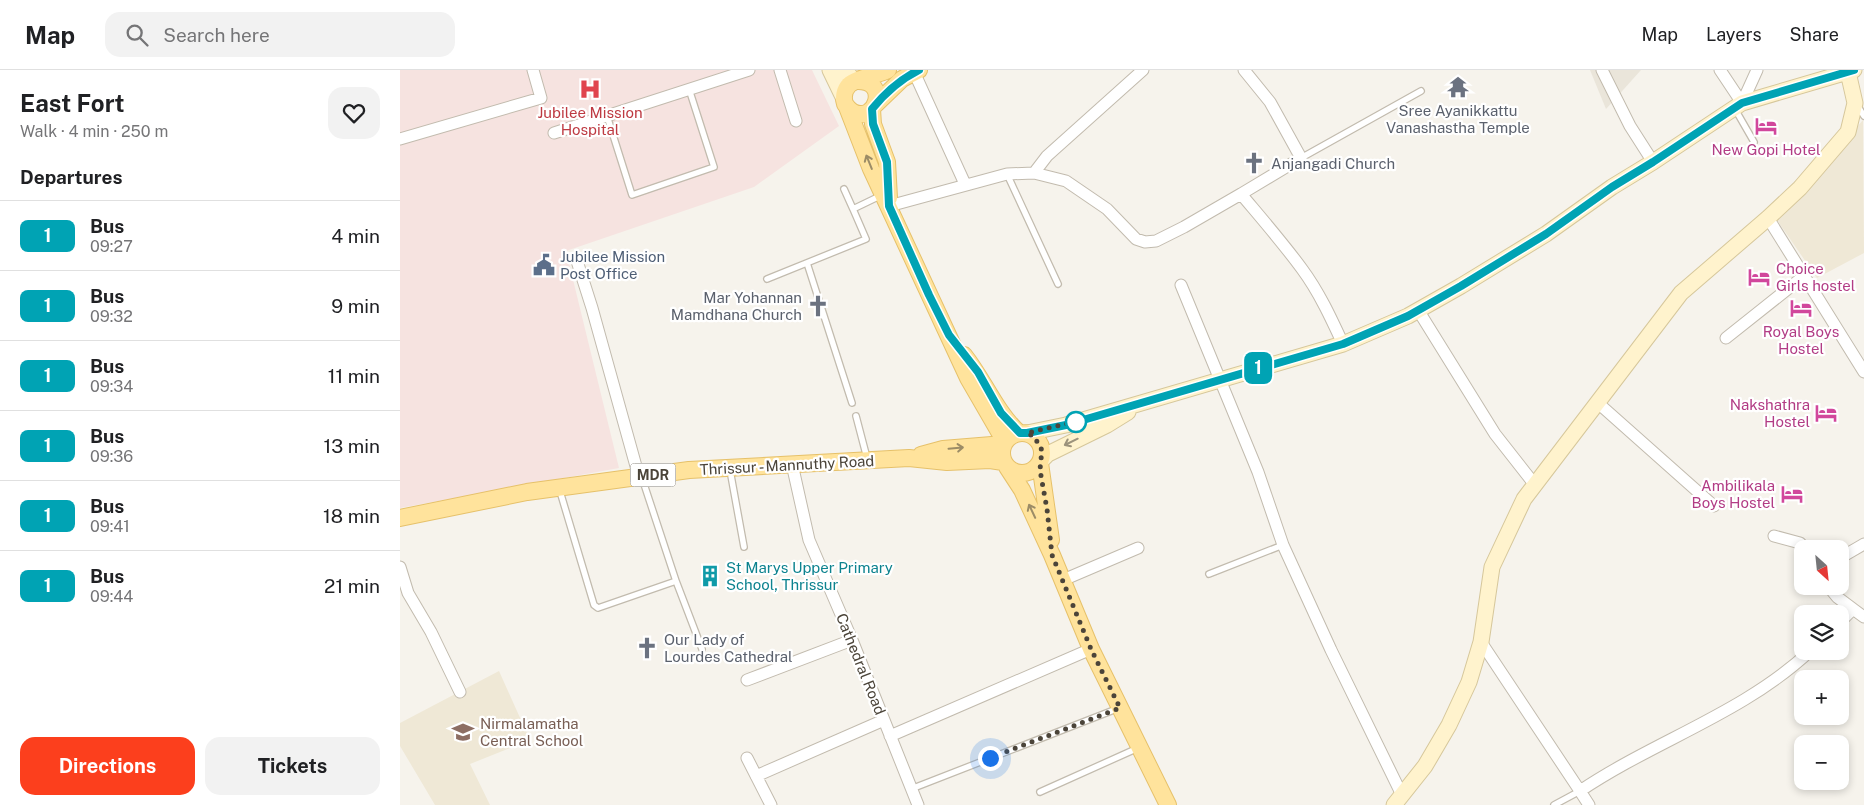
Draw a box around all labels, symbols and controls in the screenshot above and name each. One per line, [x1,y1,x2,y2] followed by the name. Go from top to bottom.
[105,12,455,57] search box
[25,21,75,49] text: Map
[123,21,151,49] icon: search
[163,24,270,46] text: Search here
[1642,24,1678,45] text: Map
[1706,24,1762,45] text: Layers
[1790,24,1839,45] text: Share
[1445,74,1471,100] temple icon: Sree Ayanikkattu Vanashastha Temple
[577,76,603,102] hospital icon: Jubilee Mission Hospital
[328,87,380,139] button: heart
[20,89,124,117] text: East Fort
[1386,102,1530,136] place label: Sree Ayanikkattu Vanashastha Temple
[537,104,643,138] place label: Jubilee Mission Hospital
[1753,113,1779,139] hotel icon: New Gopi Hotel
[20,122,168,141] text: Walk · 4 min · 250 m
[1712,141,1820,158] place label: New Gopi Hotel
[1241,150,1267,176] church icon: Anjangadi Church
[863,154,872,169] one-way arrow
[1271,155,1395,172] place label: Anjangadi Church
[20,166,123,188] text: Departures
[90,215,124,237] text: Bus
[44,225,51,246] text: 1
[331,225,380,247] text: 4 min
[90,237,133,256] text: 09:27
[560,248,665,282] place label: Jubilee Mission Post Office
[531,252,557,278] public building icon: Jubilee Mission Post Office
[1776,260,1855,294] place label: Choice Girls hostel
[1746,264,1772,290] hotel icon: Choice Girls hostel
[90,285,124,307] text: Bus
[671,289,802,323] place label: Mar Yohannan Mamdhana Church
[805,293,831,319] church icon: Mar Yohannan Mamdhana Church
[44,295,51,316] text: 1
[331,295,380,317] text: 9 min
[1788,295,1814,321] hotel icon: Royal Boys Hostel
[90,307,133,326] text: 09:32
[1763,323,1839,357] place label: Royal Boys Hostel
[1242,352,1274,384] line badge: 1
[90,355,124,377] text: Bus
[1254,357,1262,378] text: 1
[44,365,51,386] text: 1
[328,365,380,387] text: 11 min
[90,377,133,396] text: 09:34
[1730,396,1810,430] place label: Nakshathra Hostel
[1813,400,1839,426] hotel icon: Nakshathra Hostel
[1065,411,1087,433] unlabelled marker
[90,425,124,447] text: Bus
[44,435,51,456] text: 1
[323,435,380,457] text: 13 min
[1064,438,1079,448] one-way arrow
[947,443,963,453] one-way arrow
[90,447,133,466] text: 09:36
[699,452,875,478] street label: Thrissur - Mannuthy Road
[630,464,676,486] road number: MDR
[1692,477,1775,511] place label: Ambilikala Boys Hostel
[1779,481,1805,507] hotel icon: Ambilikala Boys Hostel
[90,495,124,517] text: Bus
[1026,504,1036,519] one-way arrow
[44,505,51,526] text: 1
[323,505,380,527] text: 18 min
[90,517,130,536] text: 09:41
[1794,540,1849,595] north arrow
[1794,540,1849,790] map controls
[726,559,893,593] place label: St Marys Upper Primary School, Thrissur
[697,563,723,589] building icon: St Marys Upper Primary School, Thrissur
[90,565,124,587] text: Bus
[44,575,51,596] text: 1
[324,575,380,597] text: 21 min
[90,587,133,606] text: 09:44
[1794,605,1849,660] button: layers
[833,611,889,717] street label: Cathedral Road
[664,631,793,665] place label: Our Lady of Lourdes Cathedral
[634,635,660,661] church icon: Our Lady of Lourdes Cathedral
[1794,670,1849,725] button: +
[480,715,583,749] place label: Nirmalamatha Central School
[450,719,476,745] school or university icon: Nirmalamatha Central School
[1794,735,1849,790] button: −
[20,737,195,795] button: Directions
[205,737,380,795] button: Tickets
[978,746,1003,771] your location

